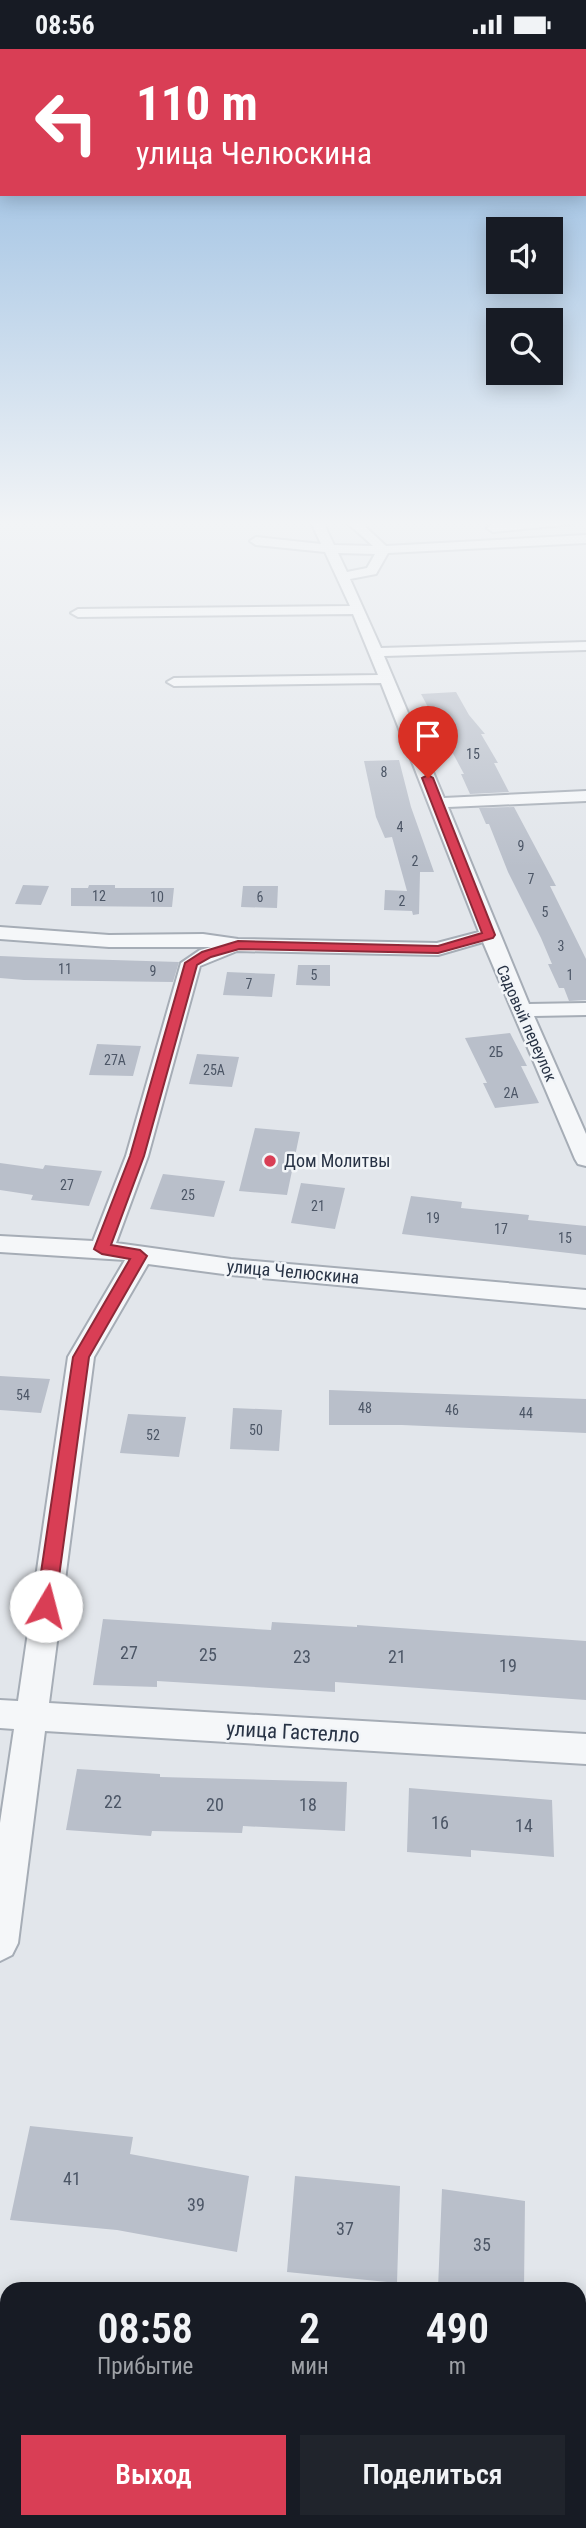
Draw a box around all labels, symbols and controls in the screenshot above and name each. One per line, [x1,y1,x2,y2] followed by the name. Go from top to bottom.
[35,10,95,40] text: 08:56
[136,75,258,132] text: 110 m
[21,77,112,168] icon: left
[136,134,372,172] text: улица Челюскина
[486,217,563,385] map controls
[486,217,563,294] button: sound
[486,308,563,385] button: search
[398,706,458,778] pin
[409,717,447,755] icon: arrive
[466,746,480,762] house number: 15
[381,764,388,780] house number: 8
[397,819,404,835] house number: 4
[518,838,524,854] house number: 9
[412,853,419,869] house number: 2
[528,871,535,887] house number: 7
[92,888,106,904] house number: 12
[150,889,164,905] house number: 10
[257,889,264,905] house number: 6
[399,893,406,909] house number: 2
[542,904,549,920] house number: 5
[558,938,564,954] house number: 3
[58,961,72,977] house number: 11
[492,962,561,1085] street label: Садовый переулок
[150,963,156,979] house number: 9
[311,967,318,983] house number: 5
[567,967,573,983] house number: 1
[246,976,253,992] house number: 7
[489,1044,504,1060] house number: 2Б
[104,1052,126,1068] house number: 27А
[203,1062,225,1078] house number: 25А
[504,1085,518,1101] house number: 2А
[284,1150,390,1171] place label: Дом Молитвы
[262,1153,278,1169] marker: Дом Молитвы
[60,1177,74,1193] house number: 27
[181,1187,195,1203] house number: 25
[311,1198,325,1214] house number: 21
[426,1210,440,1226] house number: 19
[494,1221,508,1237] house number: 17
[558,1230,572,1246] house number: 15
[226,1255,360,1288] street label: улица Челюскина
[16,1387,30,1403] house number: 54
[358,1400,372,1416] house number: 48
[445,1402,459,1418] house number: 46
[519,1405,533,1421] house number: 44
[249,1422,263,1438] house number: 50
[146,1427,160,1443] house number: 52
[9,1569,83,1643] position arrow
[120,1642,138,1663] house number: 27
[199,1644,217,1665] house number: 25
[293,1646,311,1667] house number: 23
[388,1646,406,1667] house number: 21
[499,1655,517,1676] house number: 19
[226,1717,360,1747] street label: улица Гастелло
[104,1791,122,1812] house number: 22
[206,1794,224,1815] house number: 20
[299,1794,317,1815] house number: 18
[431,1812,449,1833] house number: 16
[515,1815,533,1836] house number: 14
[63,2168,81,2189] house number: 41
[187,2194,205,2215] house number: 39
[336,2218,354,2239] house number: 37
[473,2234,491,2255] house number: 35
[97,2304,193,2353] text: 08:58
[299,2304,320,2353] text: 2
[426,2304,489,2353] text: 490
[97,2353,193,2380] text: Прибытие
[290,2353,329,2380] text: мин
[449,2353,466,2380] text: m
[21,2435,286,2515] button: Выход
[300,2435,565,2515] button: Поделиться

